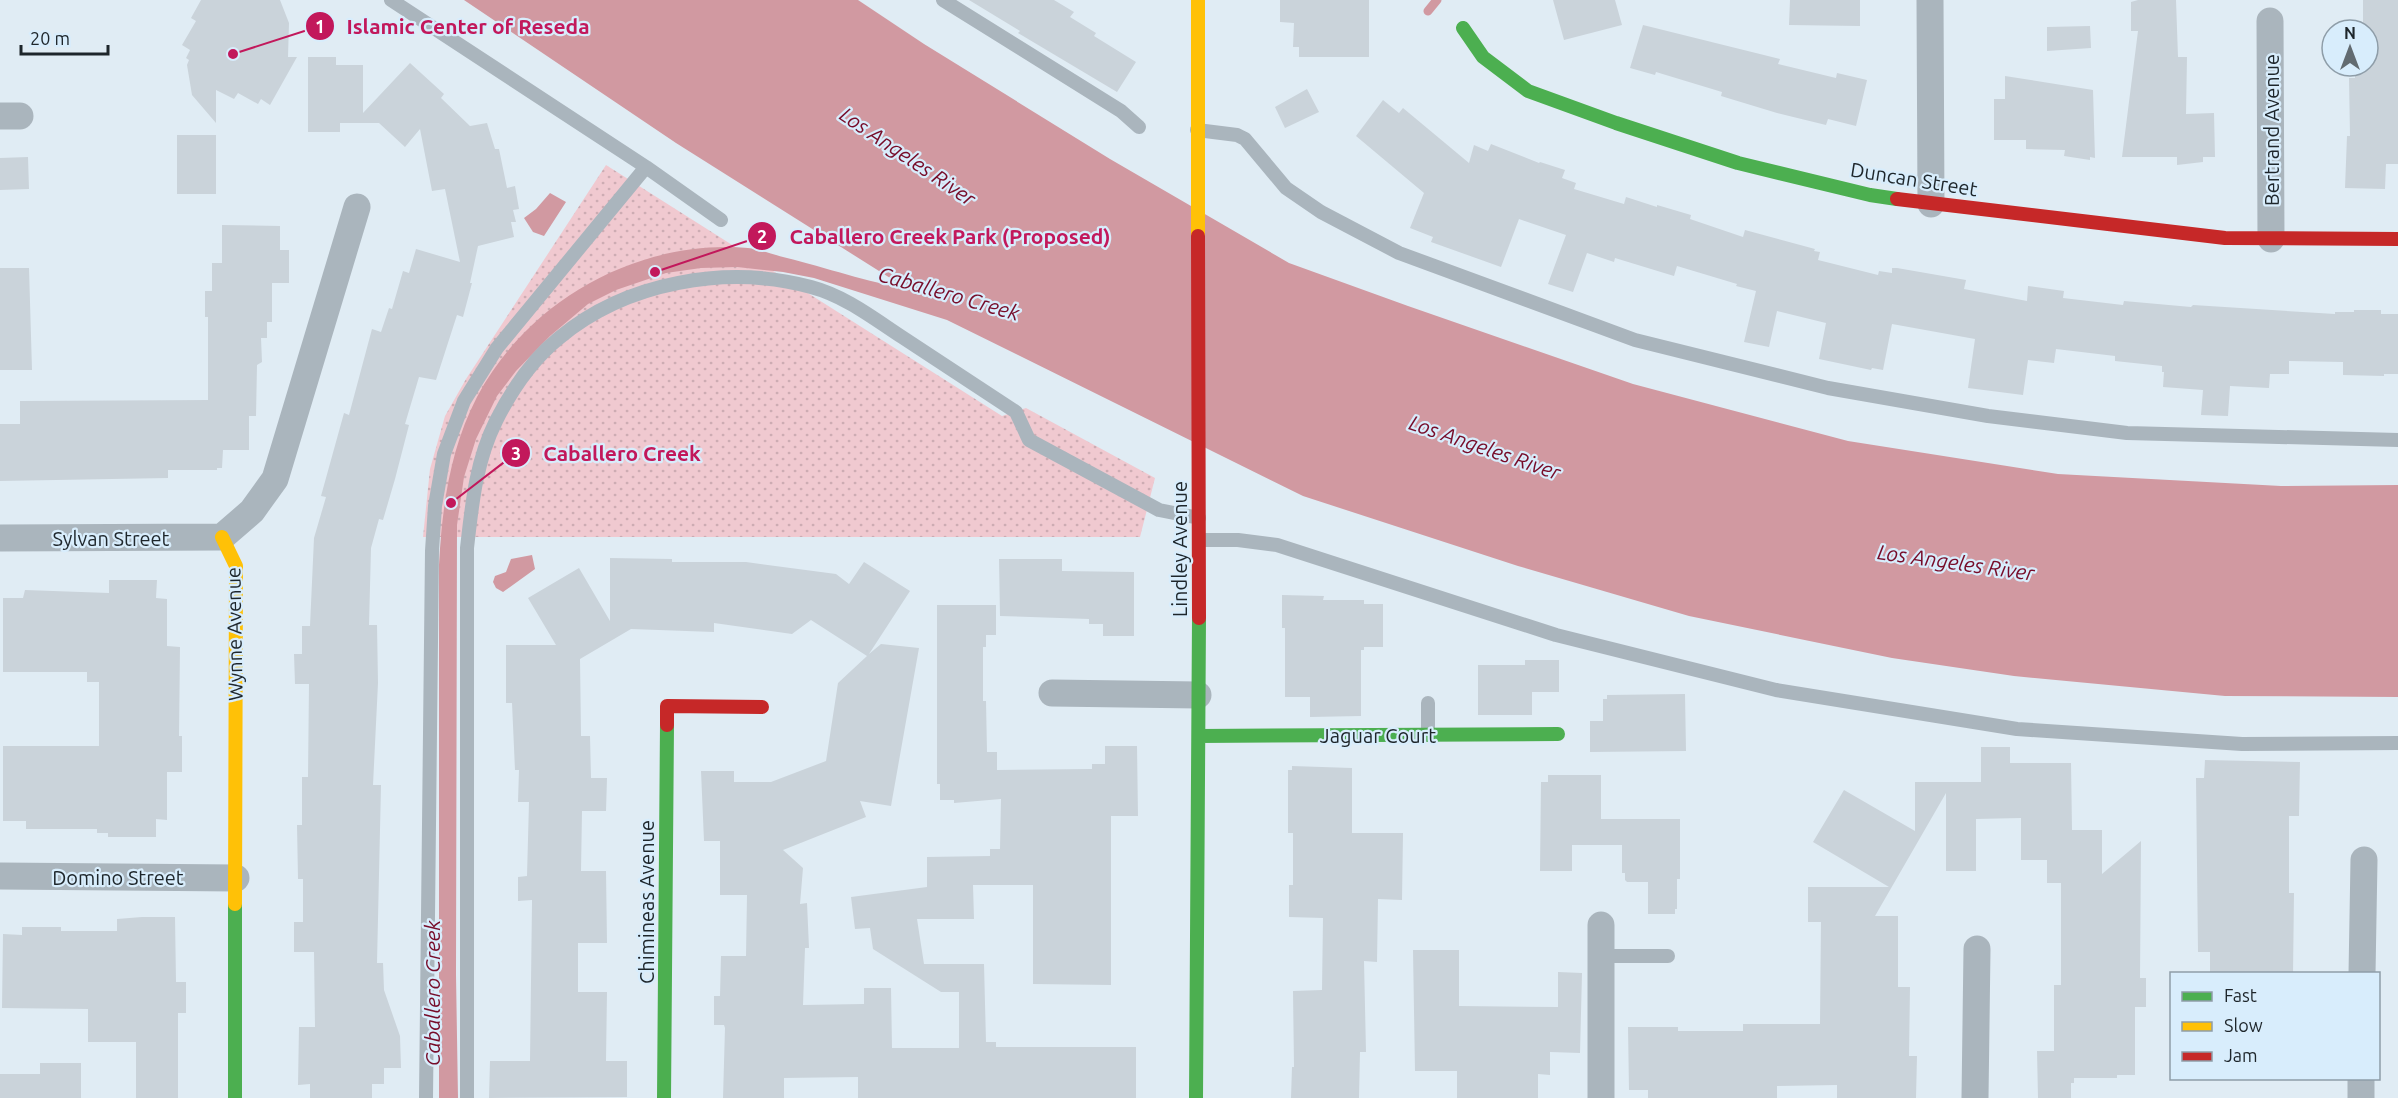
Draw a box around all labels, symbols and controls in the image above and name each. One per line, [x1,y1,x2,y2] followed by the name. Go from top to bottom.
[305,7,602,46] callout: Islamic Center of Reseda
[346,14,590,38] text: Islamic Center of Reseda
[315,16,325,36] text: 1
[21,18,108,56] scale bar
[2320,18,2380,78] north arrow
[2344,24,2356,42] text: N
[30,28,70,48] text: 20 m
[2260,54,2283,206] street label: Bertrand Avenue
[836,102,981,211] water label: Los Angeles River
[1849,158,1979,200] street label: Duncan Street
[747,217,1122,256] callout: Caballero Creek Park (Proposed)
[789,224,1111,248] text: Caballero Creek Park (Proposed)
[757,226,767,246] text: 2
[875,261,1023,325] water label: Caballero Creek
[1406,410,1565,484] water label: Los Angeles River
[501,434,713,473] callout: Caballero Creek
[543,441,701,465] text: Caballero Creek
[511,443,521,463] text: 3
[1168,481,1191,617] street label: Lindley Avenue
[53,527,170,550] street label: Sylvan Street
[1876,539,2037,585] water label: Los Angeles River
[221,567,247,701] street label: Wynne Avenue
[1320,724,1436,747] street label: Jaguar Court
[635,820,658,984] street label: Chimineas Avenue
[52,866,184,889] street label: Domino Street
[420,920,444,1066] water label: Caballero Creek
[2170,972,2380,1080] legend
[2224,985,2257,1005] text: Fast
[2224,1015,2263,1035] text: Slow
[2224,1045,2258,1065] text: Jam

